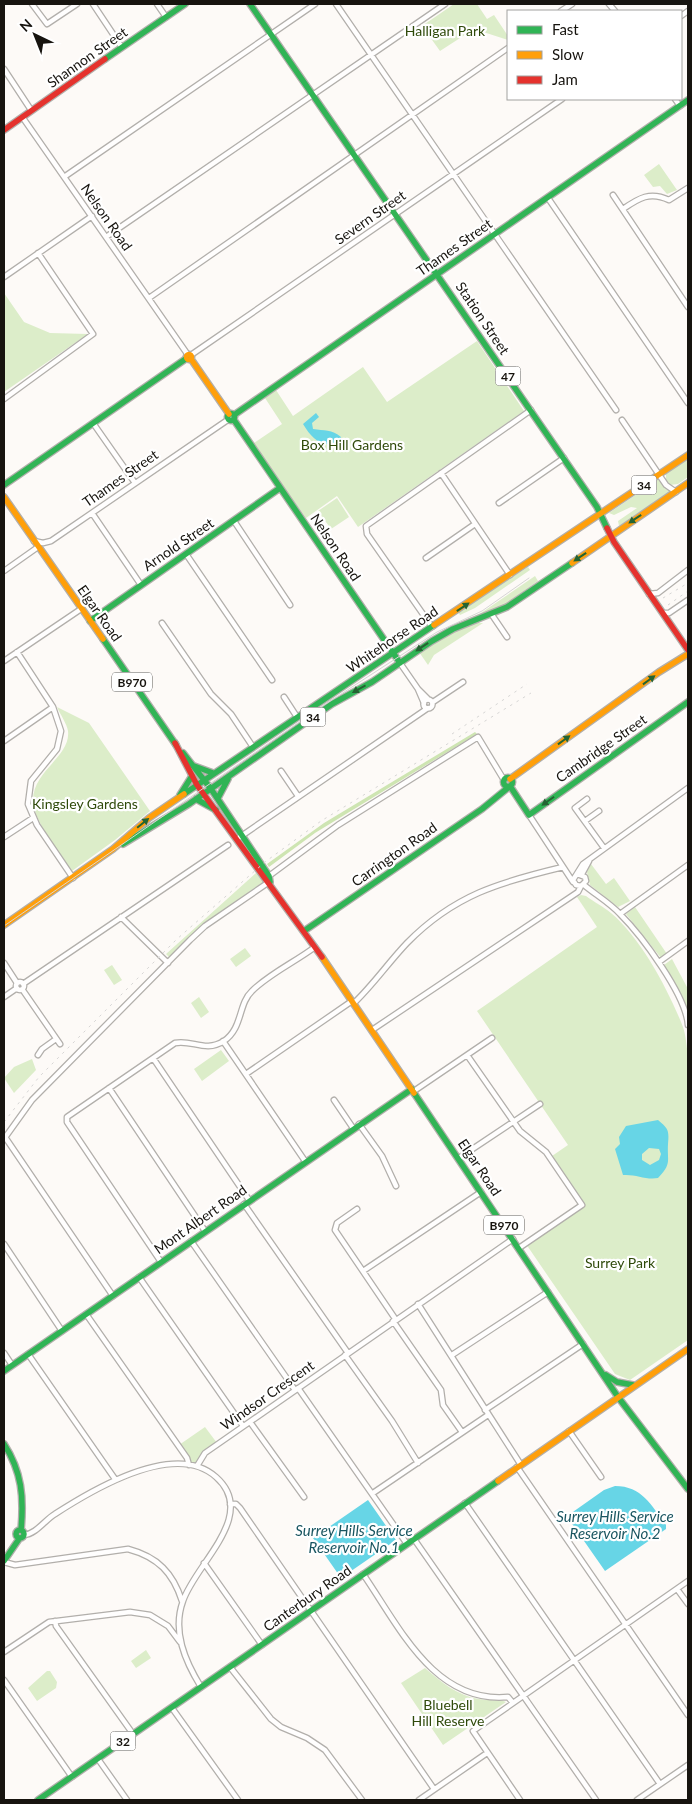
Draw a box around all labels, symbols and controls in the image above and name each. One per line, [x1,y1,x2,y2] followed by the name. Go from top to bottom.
[10,10,60,60] north arrow
[507,10,682,100] legend
[16,15,36,35] text: N
[552,20,579,38] text: Fast
[405,22,486,39] park label: Halligan Park
[44,23,130,91] street label: Shannon Street
[552,45,584,63] text: Slow
[552,70,578,88] text: Jam
[78,180,136,254] street label: Nelson Road
[331,186,409,248] street label: Severn Street
[413,215,495,279] street label: Thames Street
[452,278,514,358] street label: Station Street
[496,366,520,386] road number: 47
[301,436,403,453] park label: Box Hill Gardens
[79,446,161,510] street label: Thames Street
[632,476,656,494] road number: 34
[307,510,365,584] street label: Nelson Road
[139,514,217,574] street label: Arnold Street
[628,514,642,524] one-way arrow
[573,552,587,562] one-way arrow
[74,581,126,645] street label: Elgar Road
[343,602,441,676] street label: Whitehorse Road
[456,602,469,611] one-way arrow
[416,642,429,652] one-way arrow
[112,672,152,692] road number: B970
[642,674,655,685] one-way arrow
[352,685,365,694] one-way arrow
[300,708,326,726] road number: 34
[552,710,650,786] street label: Cambridge Street
[557,735,571,745] one-way arrow
[32,795,138,812] park label: Kingsley Gardens
[541,796,555,806] one-way arrow
[137,817,150,828] one-way arrow
[348,818,440,890] street label: Carrington Road
[455,1135,505,1199] street label: Elgar Road
[150,1181,250,1257] street label: Mont Albert Road
[484,1216,524,1234] road number: B970
[585,1254,656,1271] park label: Surrey Park
[217,1356,317,1434] street label: Windsor Crescent
[556,1507,674,1542] water label: Surrey Hills Service Reservoir No.2
[295,1521,413,1556] water label: Surrey Hills Service Reservoir No.1
[260,1561,354,1635] street label: Canterbury Road
[412,1696,484,1729] park label: Bluebell Hill Reserve
[110,1732,136,1750] road number: 32

